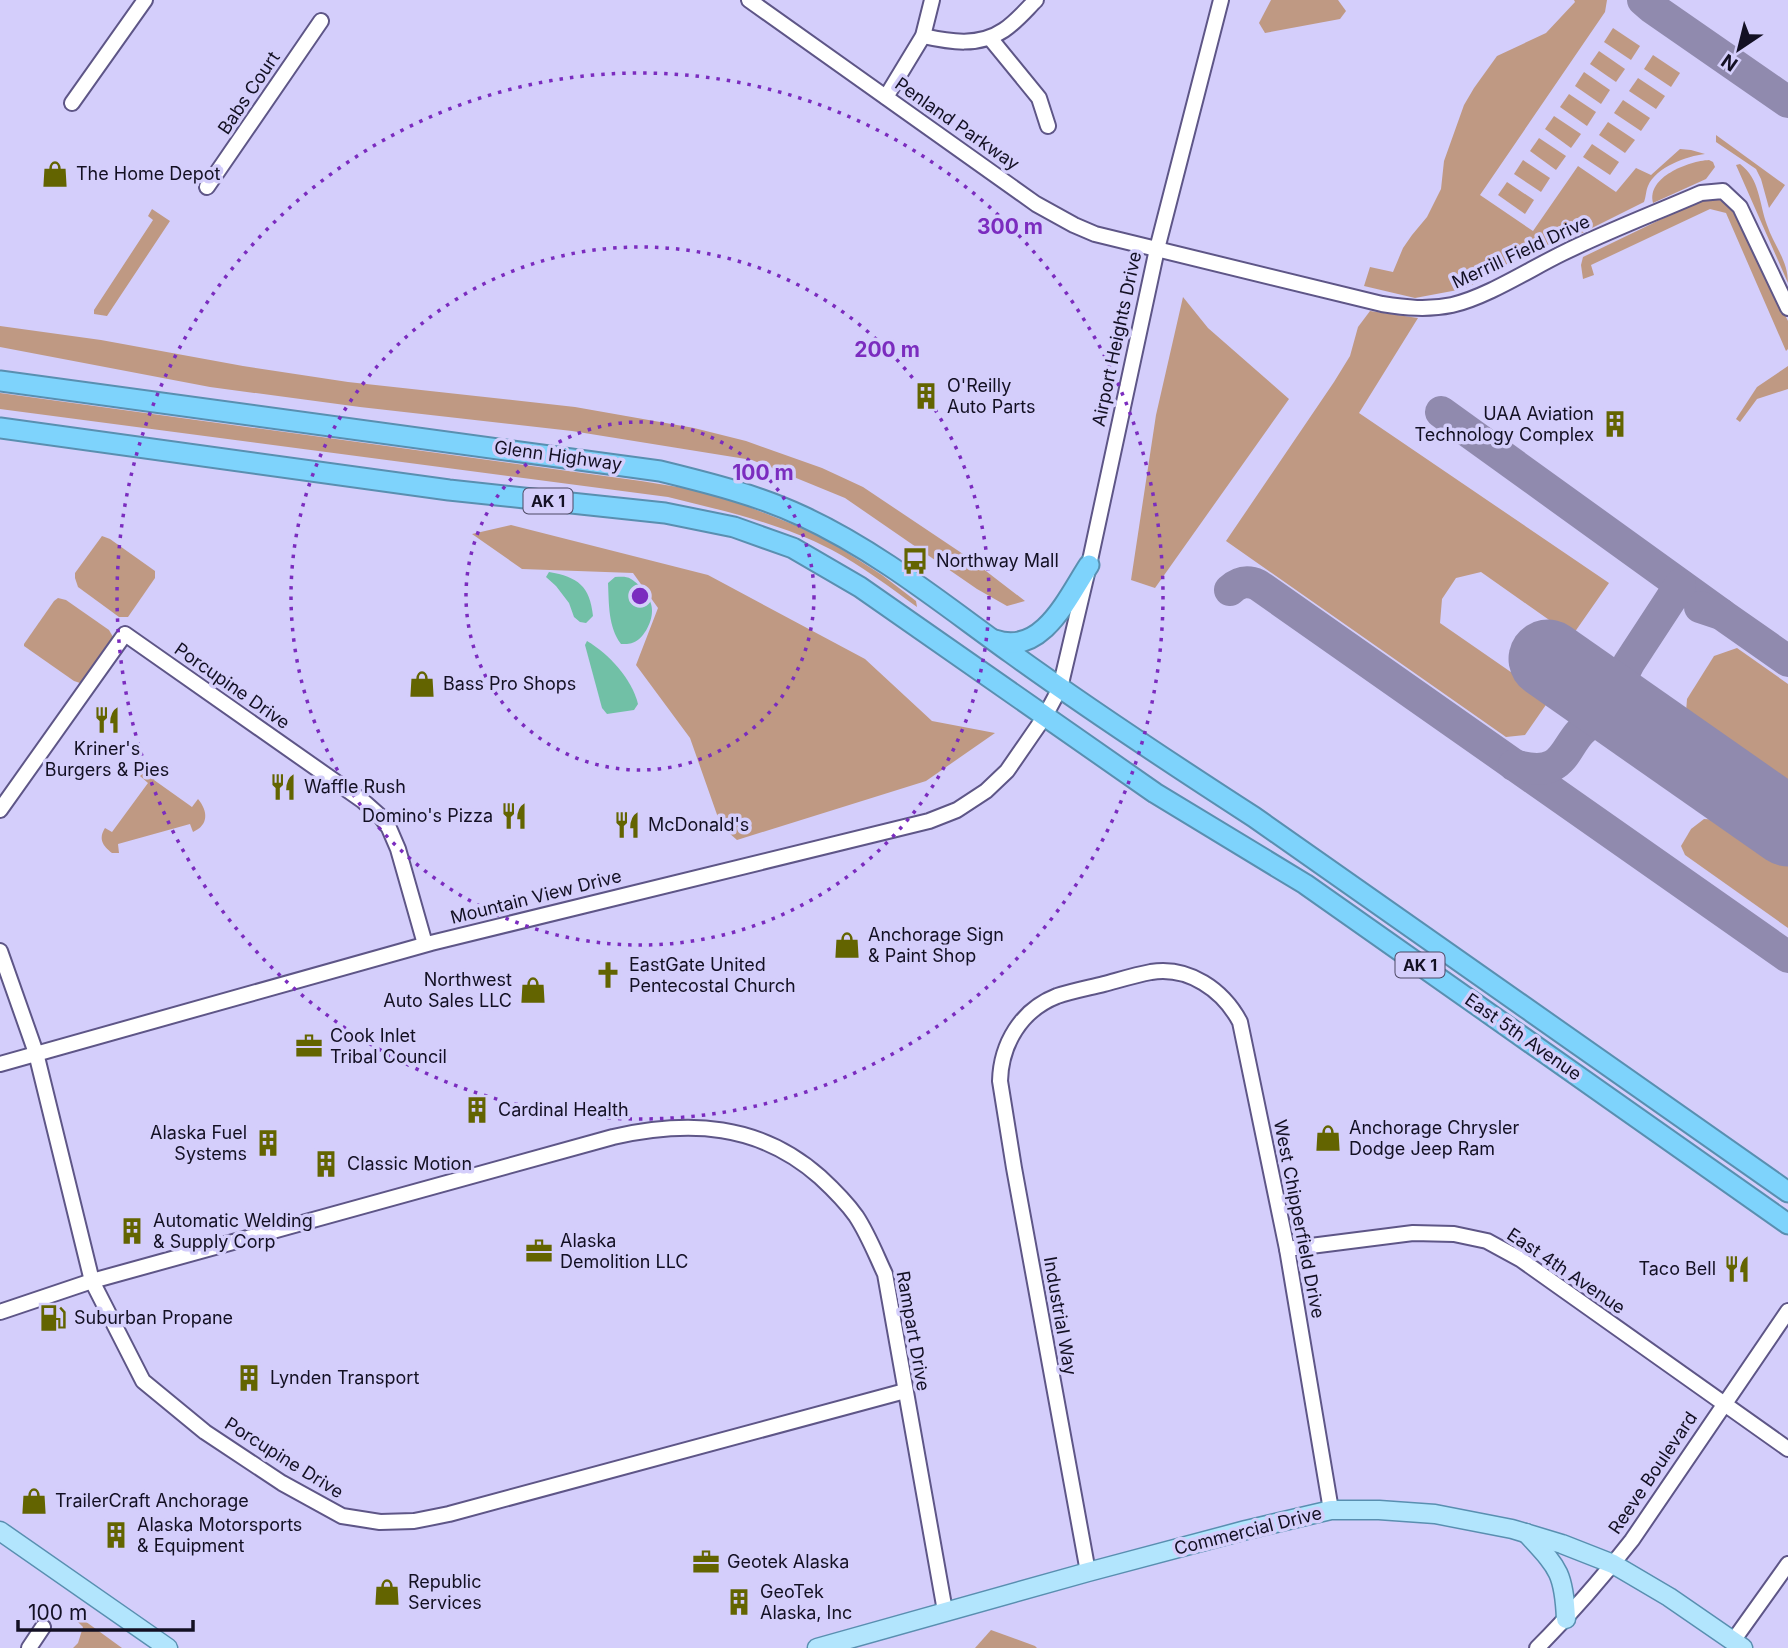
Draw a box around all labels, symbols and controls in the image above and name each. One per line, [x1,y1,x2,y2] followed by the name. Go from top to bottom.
[1704,14,1774,84] north arrow
[213,47,284,138] street label: Babs Court
[1717,49,1742,76] text: N
[891,73,1023,174] street label: Penland Parkway
[40,159,70,189] shop icon: The Home Depot
[76,163,221,184] place label: The Home Depot
[1449,210,1593,293] street label: Merrill Field Drive
[977,214,1043,239] text: 300 m
[1088,249,1145,428] street label: Airport Heights Drive
[854,337,920,362] text: 200 m
[947,375,1036,417] place label: O'Reilly Auto Parts
[911,381,941,411] building icon: O'Reilly Auto Parts
[1415,403,1594,445] place label: UAA Aviation Technology Complex
[1600,409,1630,439] building icon: UAA Aviation Technology Complex
[493,436,623,475] street label: Glenn Highway
[732,460,794,485] text: 100 m
[524,488,572,514] road number: AK 1
[900,546,930,576] bus stop icon: Northway Mall
[936,550,1059,571] place label: Northway Mall
[628,584,652,608] centre of rings
[171,638,294,733] street label: Porcupine Drive
[407,669,437,699] shop icon: Bass Pro Shops
[443,673,576,694] place label: Bass Pro Shops
[92,705,122,735] restaurant icon: Kriner's Burgers & Pies
[45,738,169,780] place label: Kriner's Burgers & Pies
[268,772,298,802] restaurant icon: Waffle Rush
[304,776,406,797] place label: Waffle Rush
[499,801,529,831] restaurant icon: Domino's Pizza
[362,805,493,826] place label: Domino's Pizza
[612,810,642,840] restaurant icon: McDonald's
[648,814,749,835] place label: McDonald's
[448,865,624,928] street label: Mountain View Drive
[868,924,1004,966] place label: Anchorage Sign & Paint Shop
[832,930,862,960] shop icon: Anchorage Sign & Paint Shop
[1396,953,1444,978] road number: AK 1
[629,954,796,996] place label: EastGate United Pentecostal Church
[593,960,623,990] church icon: EastGate United Pentecostal Church
[383,969,512,1011] place label: Northwest Auto Sales LLC
[518,975,548,1005] shop icon: Northwest Auto Sales LLC
[1461,989,1585,1085] street label: East 5th Avenue
[330,1025,447,1067] place label: Cook Inlet Tribal Council
[294,1031,324,1061] office icon: Cook Inlet Tribal Council
[462,1095,492,1125] building icon: Cardinal Health
[498,1099,629,1120] place label: Cardinal Health
[1349,1117,1520,1159] place label: Anchorage Chrysler Dodge Jeep Ram
[1270,1118,1329,1320] street label: West Chipperfield Drive
[150,1122,247,1164] place label: Alaska Fuel Systems
[1313,1123,1343,1153] shop icon: Anchorage Chrysler Dodge Jeep Ram
[253,1128,283,1158] building icon: Alaska Fuel Systems
[311,1149,341,1179] building icon: Classic Motion
[347,1153,472,1174] place label: Classic Motion
[153,1210,313,1252] place label: Automatic Welding & Supply Corp
[117,1216,147,1246] building icon: Automatic Welding & Supply Corp
[1503,1223,1629,1318] street label: East 4th Avenue
[560,1230,689,1272] place label: Alaska Demolition LLC
[524,1236,554,1266] office icon: Alaska Demolition LLC
[1722,1254,1752,1284] restaurant icon: Taco Bell
[1040,1255,1081,1377] street label: Industrial Way
[1638,1258,1716,1279] place label: Taco Bell
[893,1269,934,1392] street label: Rampart Drive
[38,1303,68,1333] fuel station icon: Suburban Propane
[74,1307,233,1328] place label: Suburban Propane
[234,1363,264,1393] building icon: Lynden Transport
[270,1367,419,1388] place label: Lynden Transport
[1604,1408,1701,1538] street label: Reeve Boulevard
[221,1413,347,1502] street label: Porcupine Drive
[19,1486,49,1516] shop icon: TrailerCraft Anchorage
[55,1490,249,1511] place label: TrailerCraft Anchorage
[1172,1502,1324,1559] street label: Commercial Drive
[137,1514,302,1556] place label: Alaska Motorsports & Equipment
[101,1520,131,1550] building icon: Alaska Motorsports & Equipment
[691,1547,721,1577] office icon: Geotek Alaska
[727,1551,849,1572] place label: Geotek Alaska
[408,1571,482,1613] place label: Republic Services
[372,1577,402,1607] shop icon: Republic Services
[760,1581,852,1623] place label: GeoTek Alaska, Inc
[724,1587,754,1617] building icon: GeoTek Alaska, Inc
[18,1588,192,1632] scale bar
[28,1600,87,1625] text: 100 m

